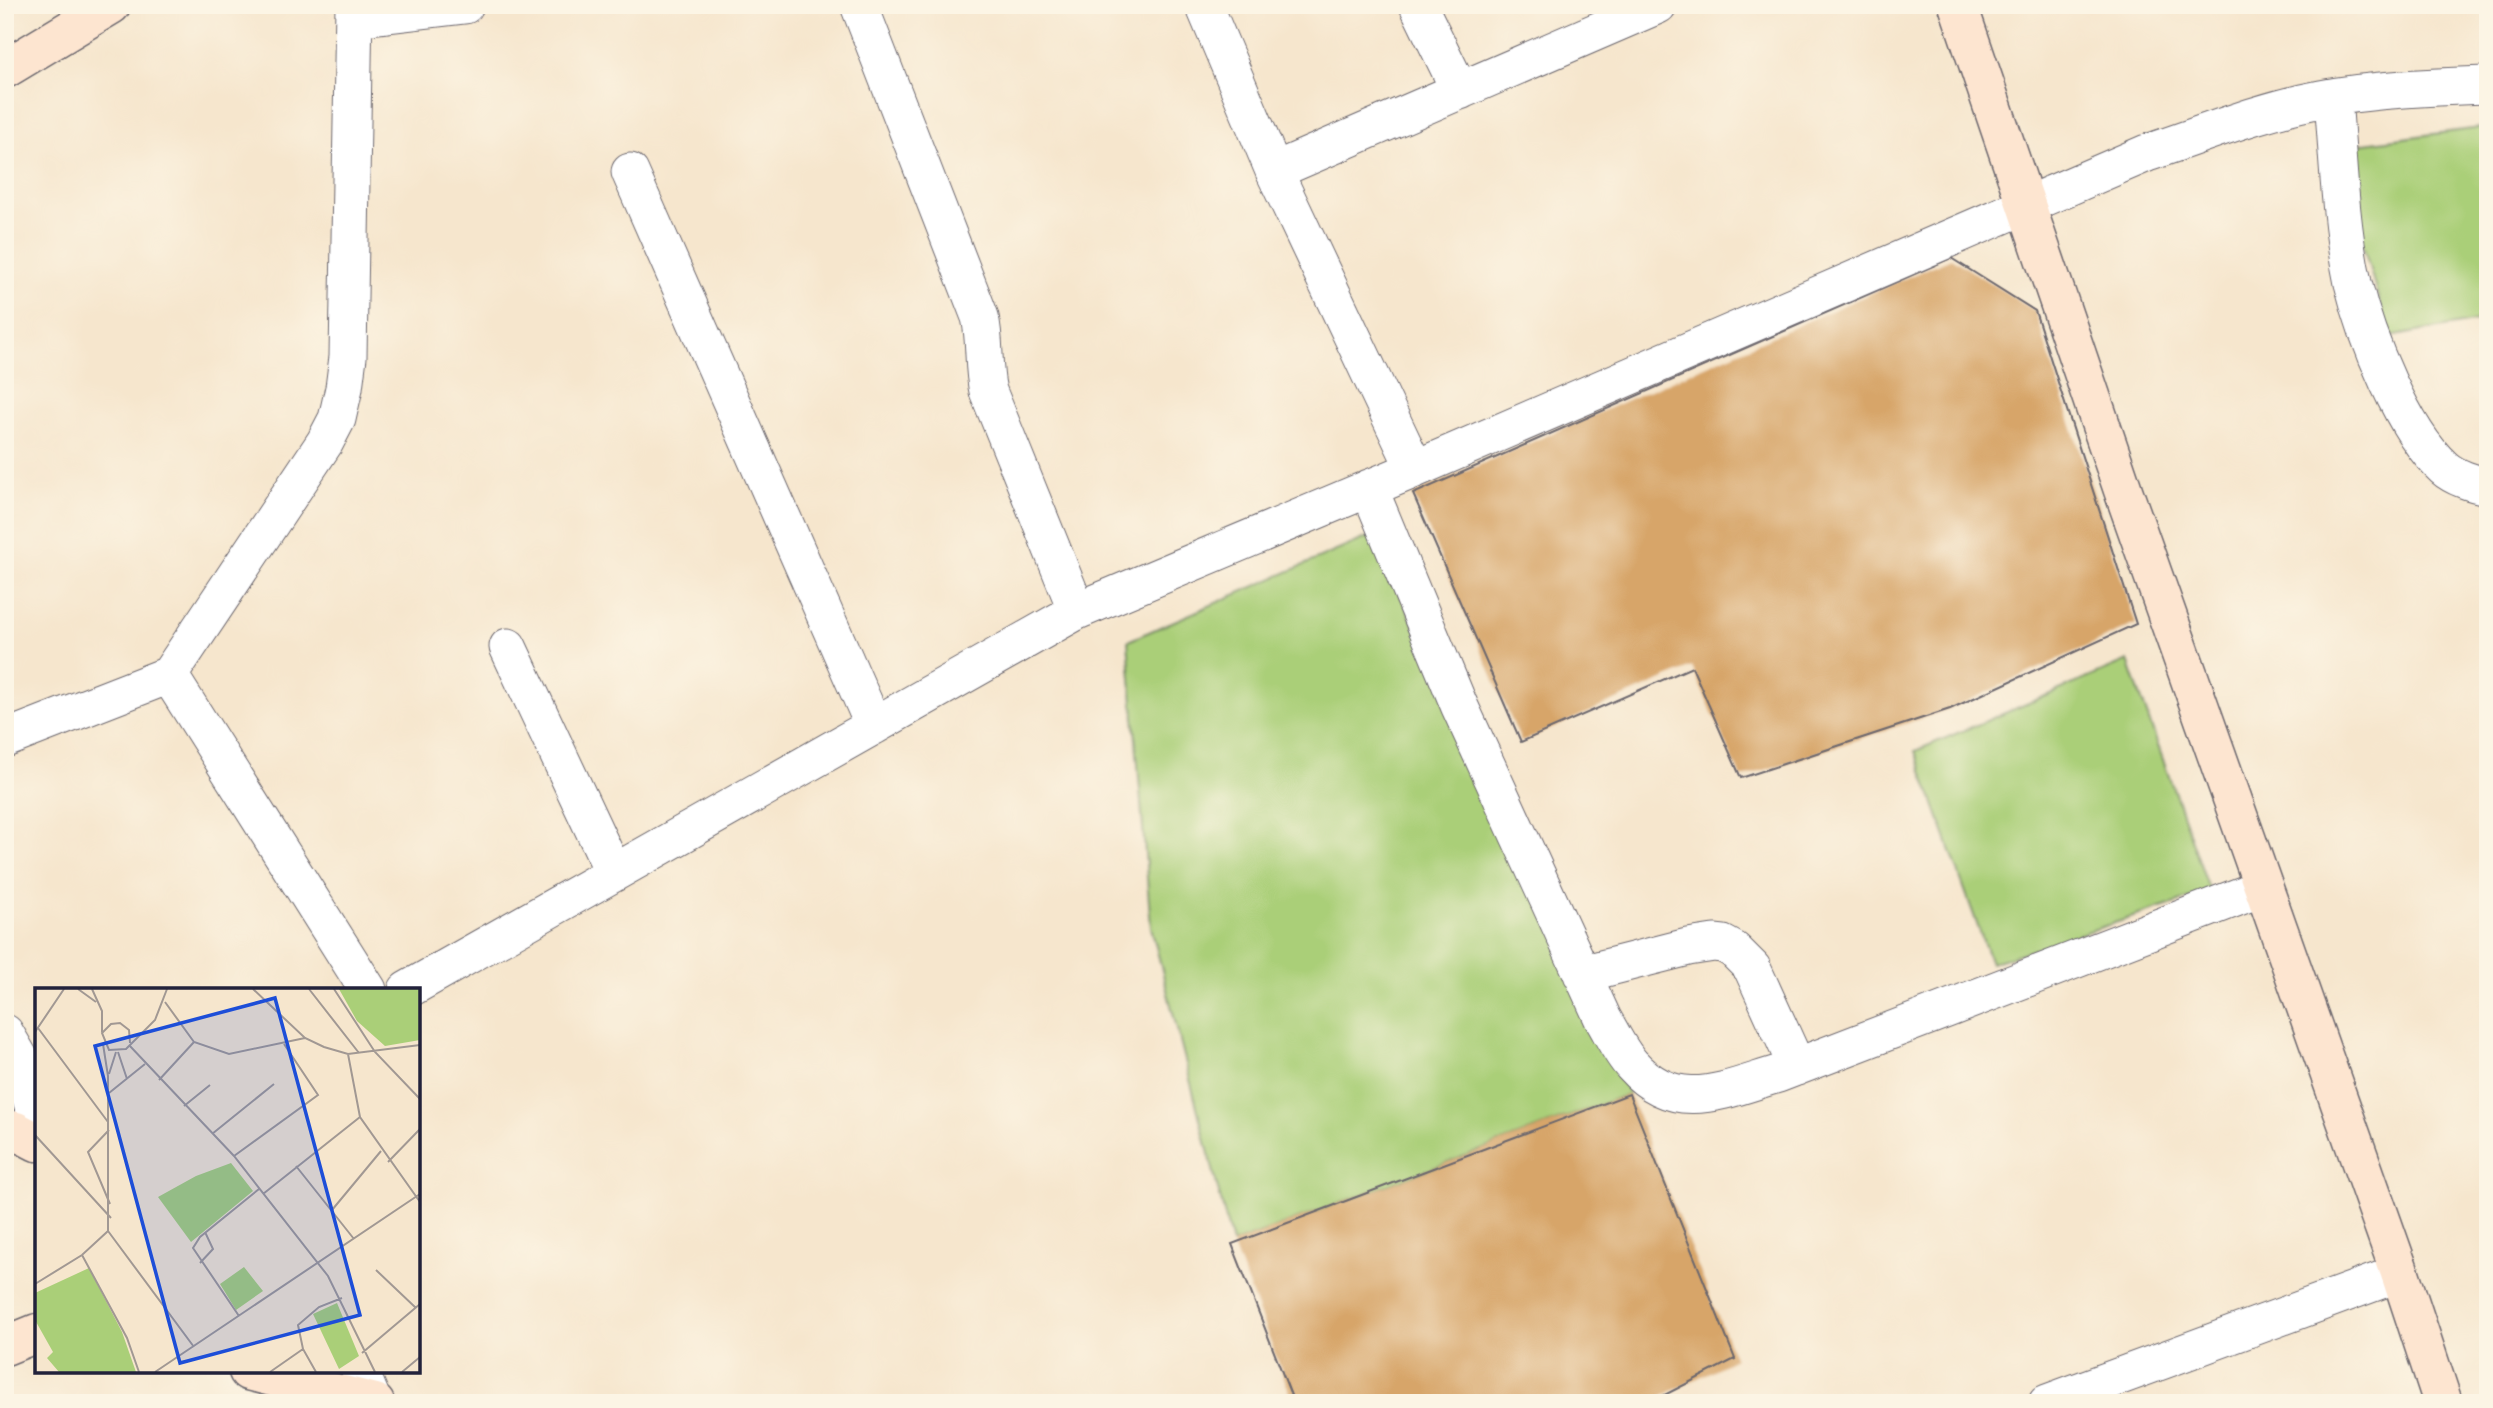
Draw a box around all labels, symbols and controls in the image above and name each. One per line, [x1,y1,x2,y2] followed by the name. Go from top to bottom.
[35,988,420,1373] inset map

